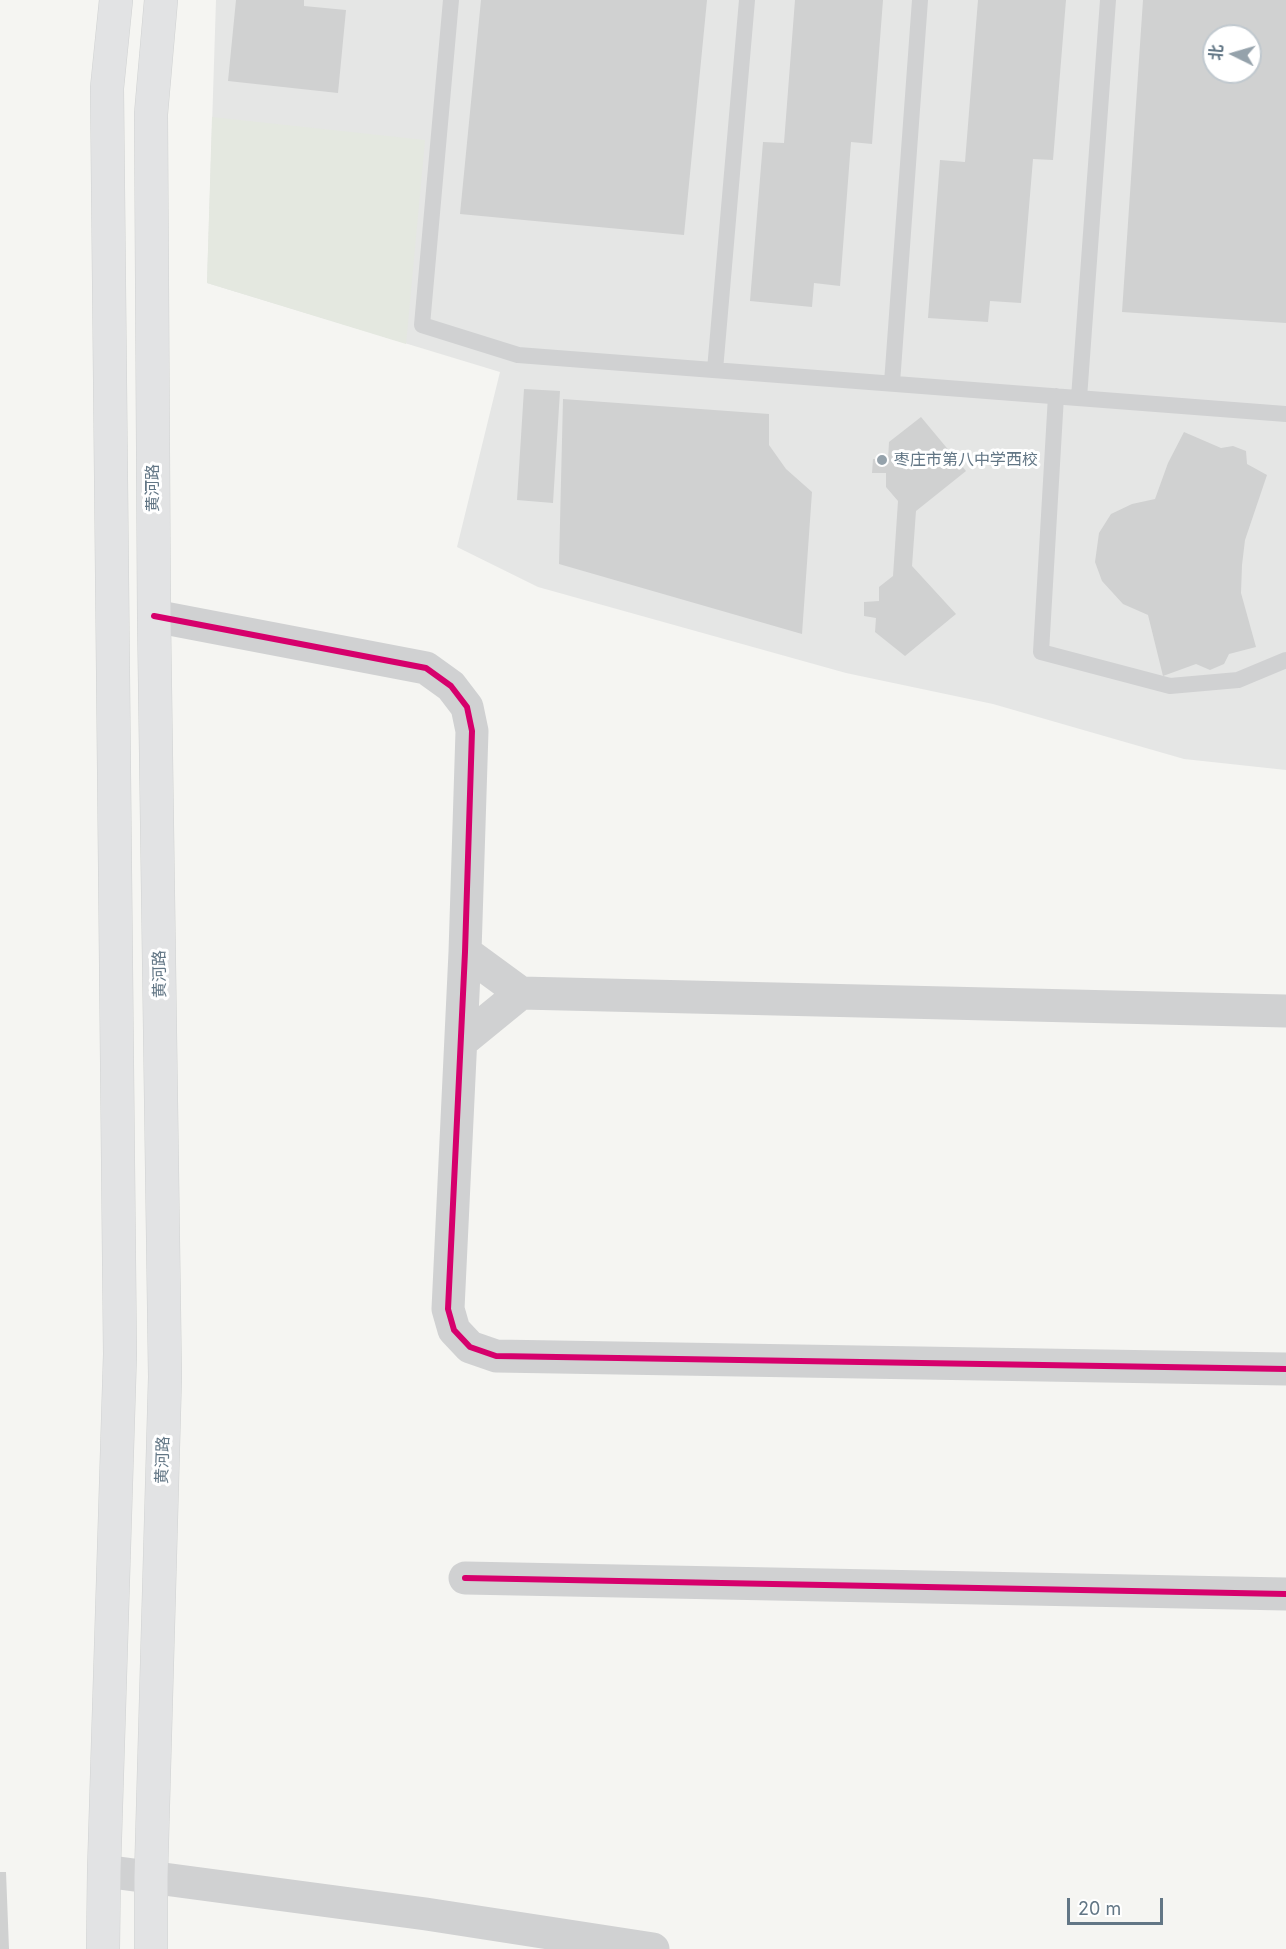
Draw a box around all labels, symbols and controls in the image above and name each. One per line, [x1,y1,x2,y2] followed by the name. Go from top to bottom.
[1202,24,1262,84] north arrow
[1205,44,1227,61] text: 北
[894,450,1038,470] place label: 枣庄市第八中学西校
[875,453,889,467] marker: 枣庄市第八中学西校
[143,464,163,512] street label: 黄河路
[150,950,170,998] street label: 黄河路
[153,1436,173,1484] street label: 黄河路
[1070,1886,1166,1924] scale bar
[1078,1898,1121,1919] text: 20 m

